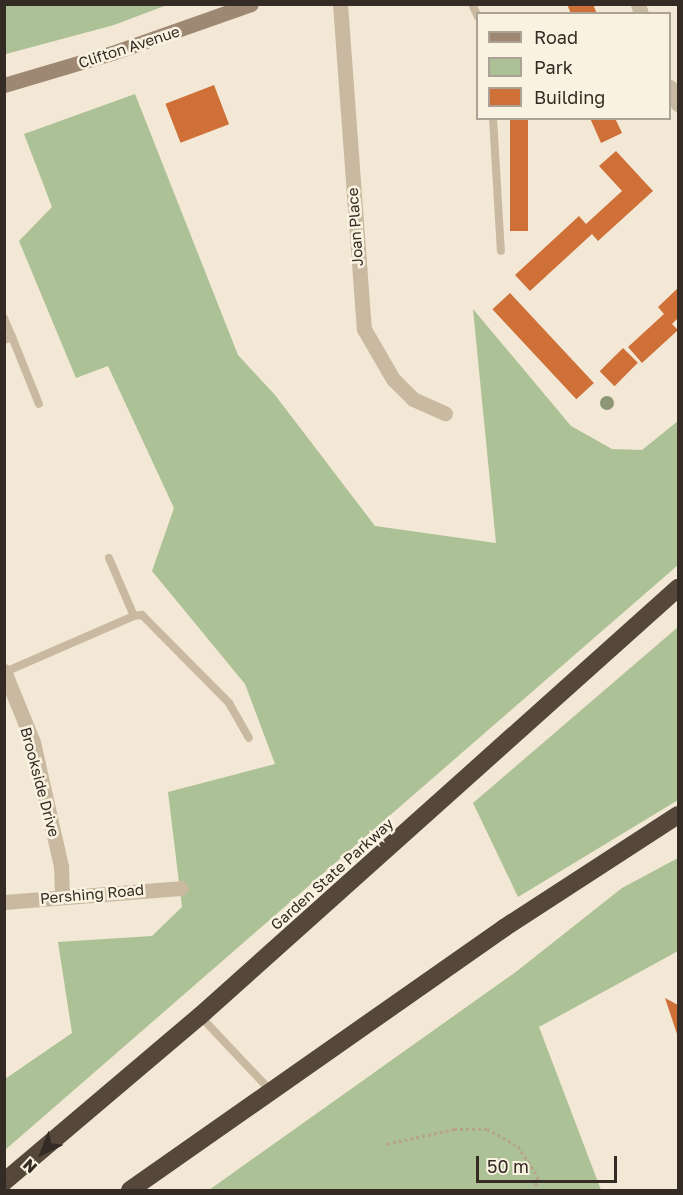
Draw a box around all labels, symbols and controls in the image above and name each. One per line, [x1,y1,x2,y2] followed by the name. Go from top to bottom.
[476,12,671,120] legend
[76,22,182,72] street label: Clifton Avenue
[534,26,578,48] text: Road
[534,56,573,78] text: Park
[534,86,605,108] text: Building
[343,187,367,267] street label: Joan Place
[17,725,63,839] street label: Brookside Drive
[267,814,397,934] street label: Garden State Parkway
[39,880,145,908] street label: Pershing Road
[12,1123,72,1183] north arrow
[479,1144,620,1182] scale bar
[18,1155,41,1178] text: N
[487,1155,529,1177] text: 50 m

